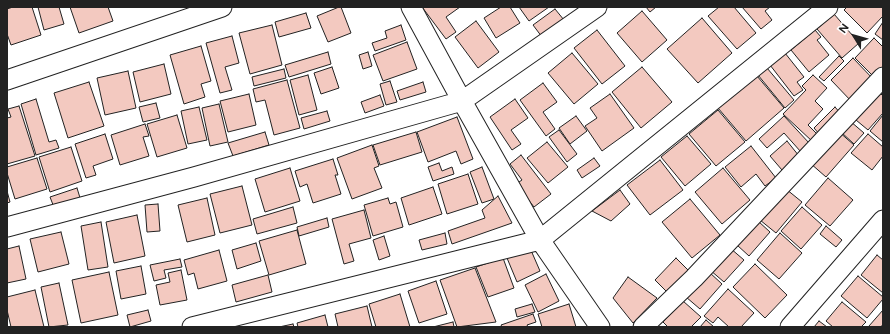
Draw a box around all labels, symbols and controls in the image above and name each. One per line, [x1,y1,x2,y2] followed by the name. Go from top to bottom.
[834,16,874,56] north arrow
[836,21,852,36] text: N

